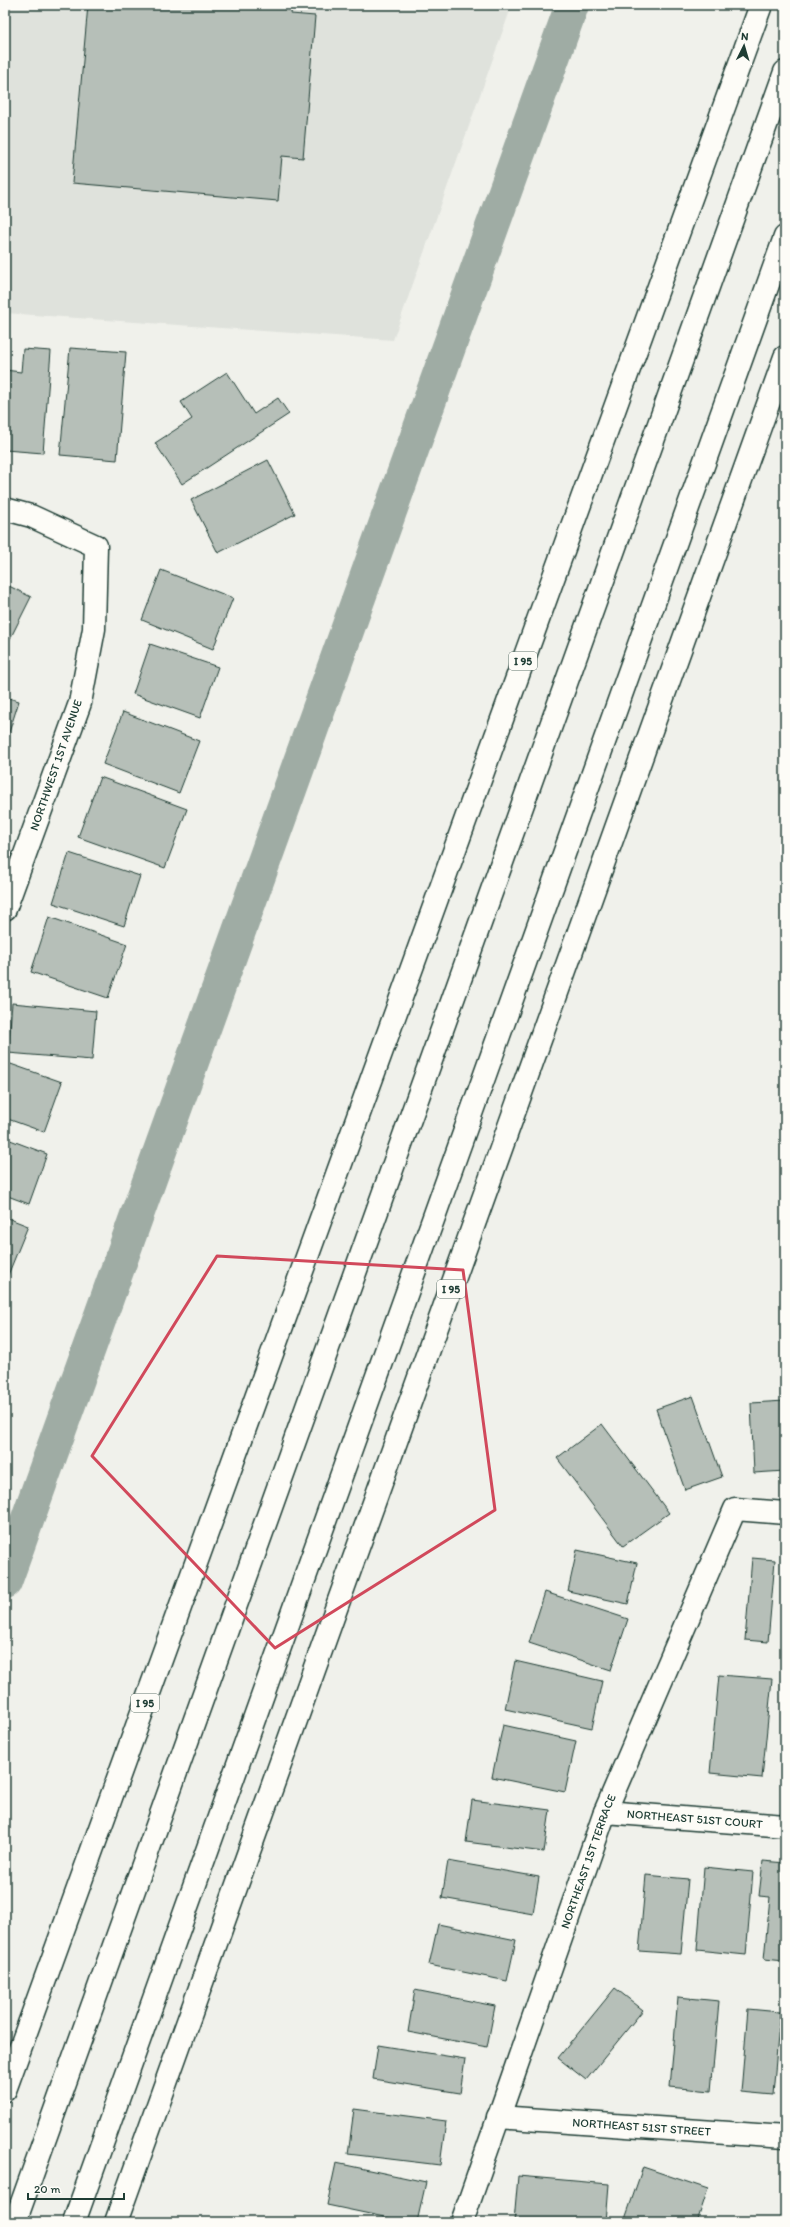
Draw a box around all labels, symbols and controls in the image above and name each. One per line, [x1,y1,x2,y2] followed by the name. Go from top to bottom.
[724,26,764,66] north arrow
[741,30,749,43] text: N
[509,652,537,670] road number: I 95
[27,697,85,832] street label: NORTHWEST 1ST AVENUE
[437,1280,465,1298] road number: I 95
[131,1694,159,1712] road number: I 95
[558,1792,619,1931] street label: NORTHEAST 1ST TERRACE
[626,1807,764,1831] street label: NORTHEAST 51ST COURT
[572,2115,712,2139] street label: NORTHEAST 51ST STREET
[28,2175,124,2201] scale bar
[34,2182,61,2196] text: 20 m

